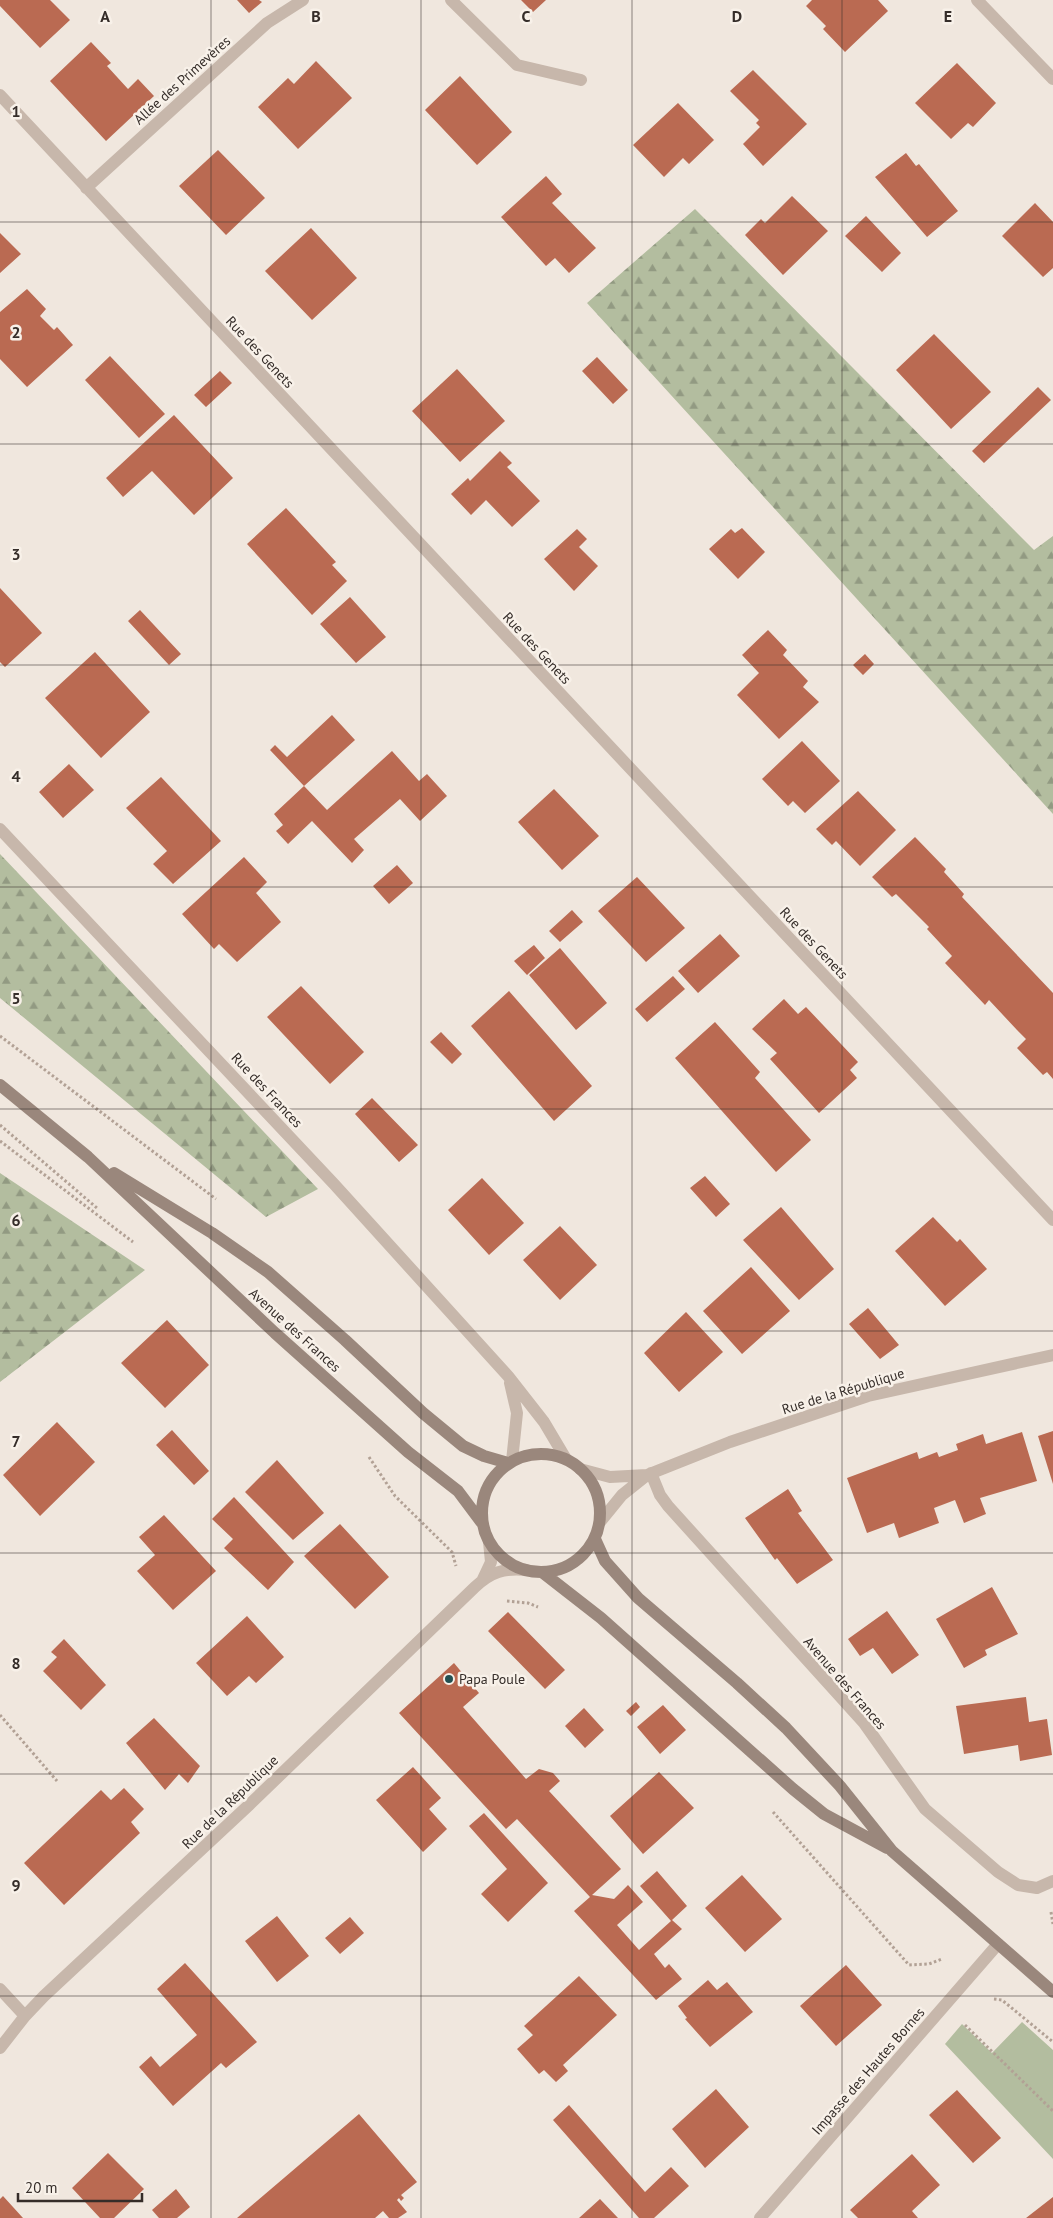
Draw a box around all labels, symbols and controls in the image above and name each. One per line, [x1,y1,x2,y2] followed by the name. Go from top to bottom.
[100,6,110,26] text: A
[311,6,321,26] text: B
[522,6,531,26] text: C
[732,6,742,26] text: D
[944,6,952,26] text: E
[130,32,234,128] street label: Allée des Primevères
[11,101,21,121] text: 1
[222,312,298,392] street label: Rue des Genets
[11,322,21,342] text: 2
[11,544,21,564] text: 3
[499,608,575,688] street label: Rue des Genets
[11,766,21,786] text: 4
[776,903,852,983] street label: Rue des Genets
[11,988,21,1008] text: 5
[228,1049,307,1131] street label: Rue des Frances
[11,1210,21,1230] text: 6
[245,1284,345,1376] street label: Avenue des Frances
[780,1364,906,1418] street label: Rue de la République
[11,1431,21,1451] text: 7
[800,1633,890,1733] street label: Avenue des Frances
[11,1653,21,1673] text: 8
[459,1670,525,1688] place label: Papa Poule
[443,1673,455,1685] marker: Papa Poule
[178,1751,282,1853] street label: Rue de la République
[11,1875,21,1895] text: 9
[808,2003,928,2138] street label: Impasse des Hautes Bornes
[18,2170,141,2202] scale bar
[25,2178,58,2197] text: 20 m

